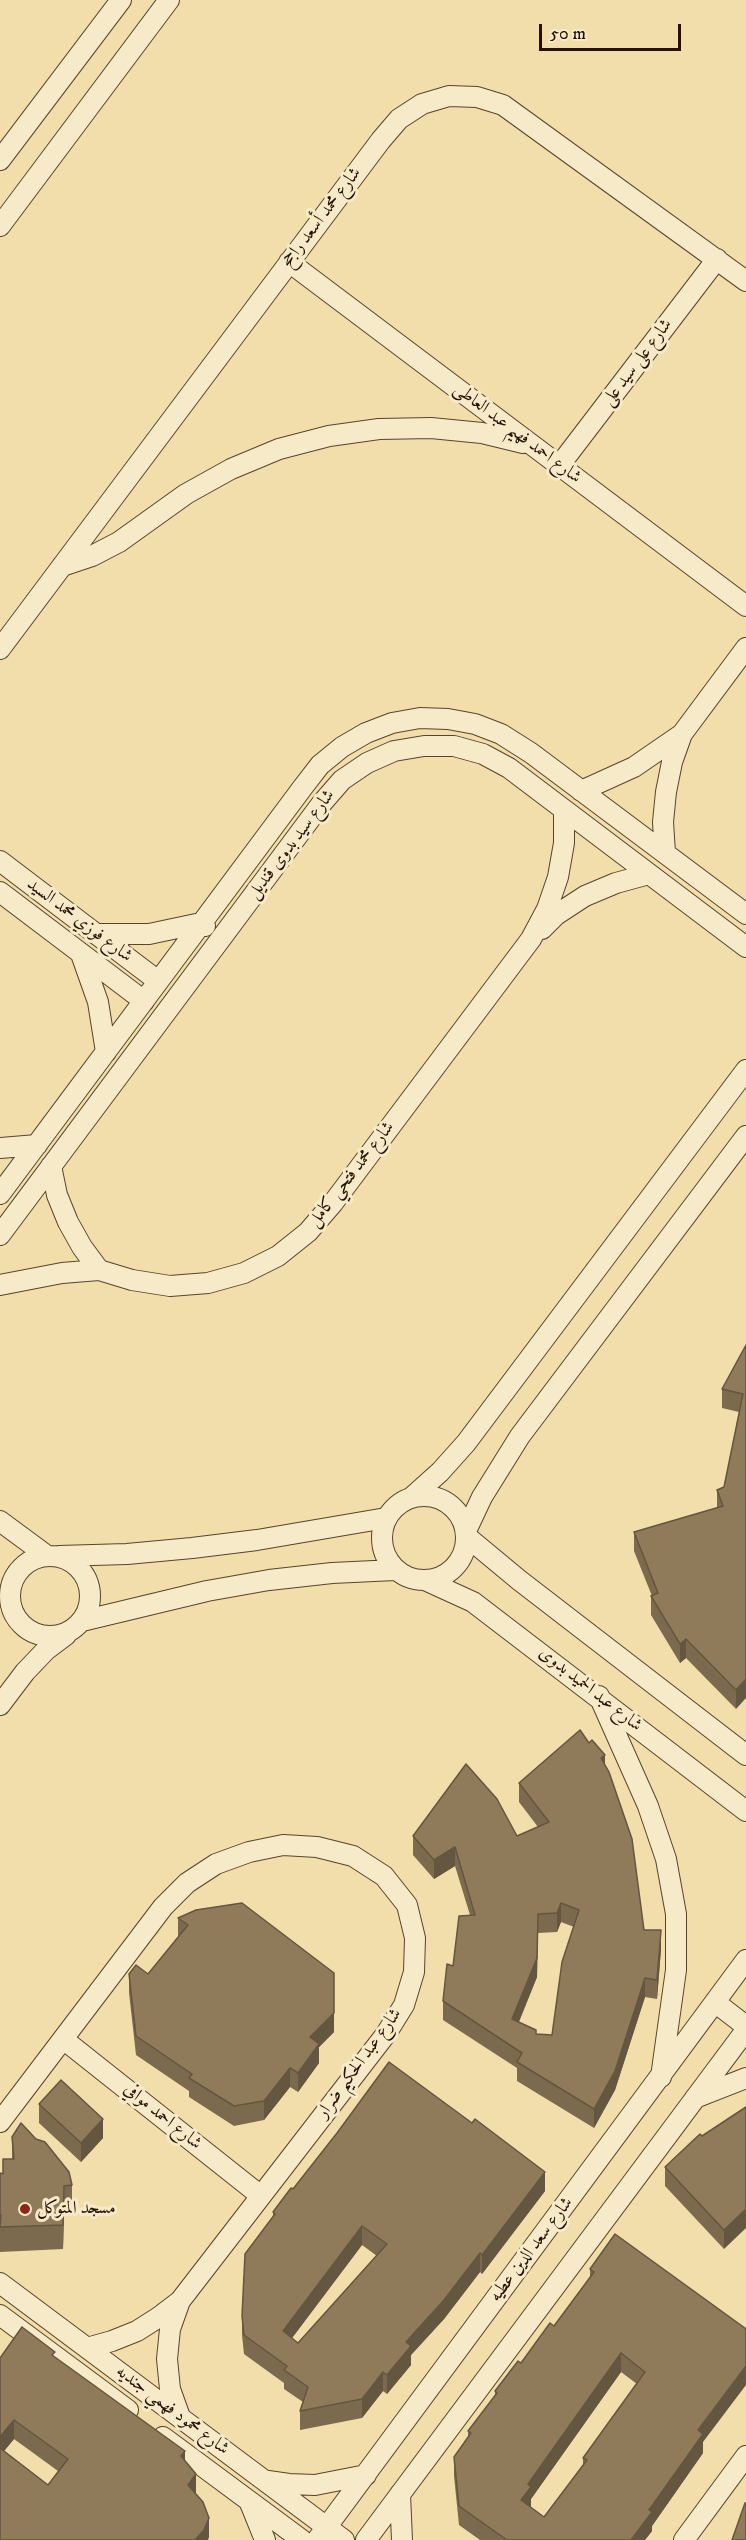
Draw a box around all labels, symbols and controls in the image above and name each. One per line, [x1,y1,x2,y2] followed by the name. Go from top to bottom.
[542,12,684,50] scale bar
[550,23,586,45] text: 50 m
[277,164,367,272] street label: شارع محمد أسعد راجح
[598,315,678,411] street label: شارع على سيد على
[449,379,585,489] street label: شارع احمد فهيم عبد العاطى
[244,786,340,904] street label: شارع سيد بدوى قنديل
[22,874,136,968] street label: شارع فوزي محمد السيد
[304,1118,400,1232] street label: شارع محمد فتحي كامل
[534,1643,646,1737] street label: شارع عبد الحميد بدوى
[313,2005,407,2123] street label: شارع عبد الحكيم ضرار
[119,2079,205,2155] street label: شارع احمد موافي
[486,2193,578,2307] street label: شارع سعد الدين عطيه
[37,2198,116,2220] place label: مسجد المتوكل
[18,2202,32,2216] marker: مسجد المتوكل
[111,2361,233,2461] street label: شارع محمود فهمي جنديه

